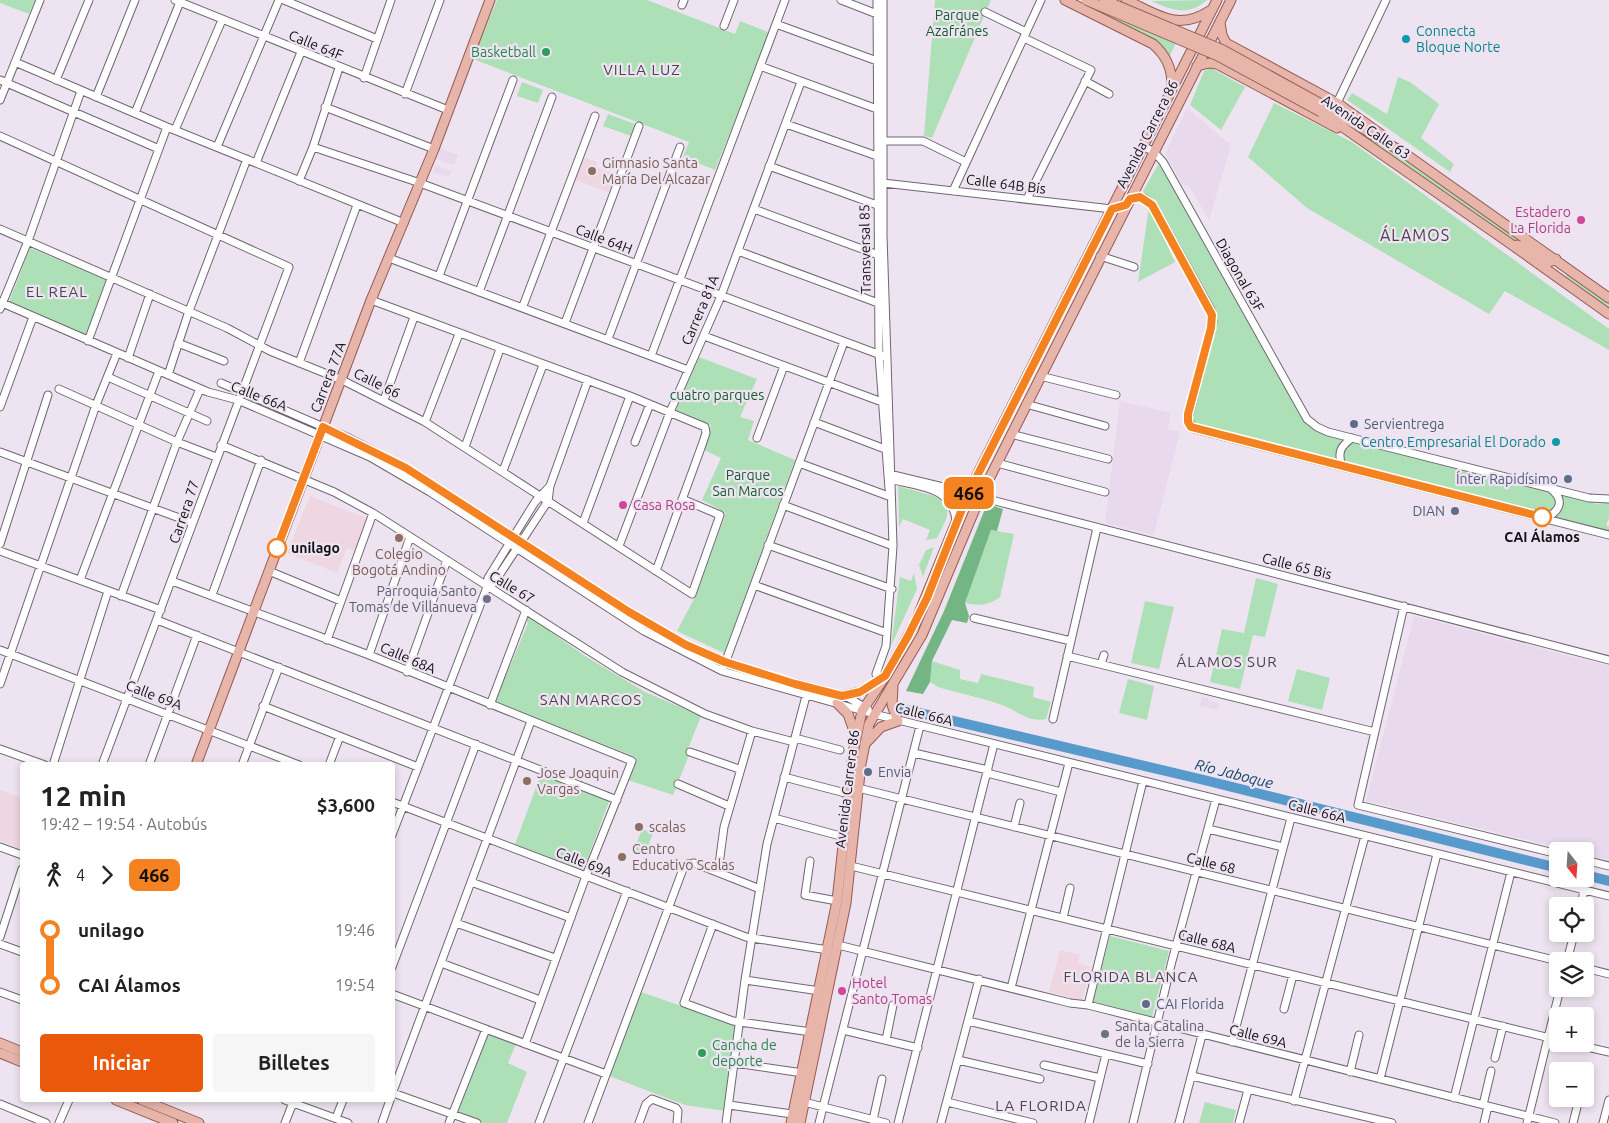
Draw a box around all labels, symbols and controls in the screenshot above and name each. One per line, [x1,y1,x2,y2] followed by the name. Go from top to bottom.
[926,7,988,39] park label: Parque Azafránes
[1416,23,1501,55] place label: Connecta Bloque Norte
[286,27,346,63] street label: Calle 64F
[1400,33,1412,45] marker: Connecta Bloque Norte
[471,44,536,60] place label: Basketball
[540,46,552,58] marker: Basketball
[603,61,681,78] district label: VILLA LUZ
[1113,77,1181,191] street label: Avenida Carrera 86
[1319,91,1413,163] street label: Avenida Calle 63
[602,155,711,187] place label: Gimnasio Santa María Del Alcazar
[586,165,598,177] marker: Gimnasio Santa María Del Alcazar
[965,171,1047,197] street label: Calle 64B Bis
[856,204,874,294] street label: Transversal 85
[1510,204,1571,236] place label: Estadero La Florida
[1575,214,1587,226] marker: Estadero La Florida
[573,221,635,257] street label: Calle 64H
[1380,224,1450,244] district label: ÁLAMOS
[1213,236,1267,314] street label: Diagonal 63F
[678,272,722,348] street label: Carrera 81A
[26,283,88,300] district label: EL REAL
[307,339,349,415] street label: Carrera 77A
[351,365,403,401] street label: Calle 66
[229,378,289,414] street label: Calle 66A
[670,387,764,403] park label: cuatro parques
[1364,416,1444,432] place label: Servientrega
[1348,418,1360,430] marker: Servientrega
[1361,434,1546,450] place label: Centro Empresarial El Dorado
[1550,436,1562,448] marker: Centro Empresarial El Dorado
[712,467,784,499] park label: Parque San Marcos
[1456,470,1558,487] place label: Ínter Rapidísimo
[1562,473,1574,485] marker: Ínter Rapidísimo
[940,477,998,509] line badge: 466
[166,478,202,546] street label: Carrera 77
[954,483,984,503] text: 466
[633,497,695,513] place label: Casa Rosa
[617,499,629,511] marker: Casa Rosa
[1412,503,1445,519] place label: DIAN
[1449,505,1461,517] marker: DIAN
[1532,507,1552,527] marker: CAI Álamos
[1504,528,1580,545] place label: CAI Álamos
[393,532,405,544] marker: Colegio Bogotá Andino
[267,538,287,558] marker: unilago
[291,540,340,556] place label: unilago
[352,546,446,578] place label: Colegio Bogotá Andino
[1260,550,1334,582] street label: Calle 65 Bis
[487,567,537,607] street label: Calle 67
[349,583,477,615] place label: Parroquia Santo Tomas de Villanueva
[481,593,493,605] marker: Parroquia Santo Tomas de Villanueva
[378,639,438,677] street label: Calle 68A
[1177,653,1278,670] district label: ÁLAMOS SUR
[124,677,184,713] street label: Calle 69A
[540,691,642,708] district label: SAN MARCOS
[893,699,955,729] street label: Calle 66A
[832,729,862,849] street label: Avenida Carrera 86
[1193,756,1275,792] water label: Río Jaboque
[878,764,911,780] place label: Envia
[537,765,619,797] place label: Jose Joaquin Vargas
[862,766,874,778] marker: Envia
[521,775,533,787] marker: Jose Joaquin Vargas
[40,780,127,811] text: 12 min
[317,794,375,816] text: $3,600
[1286,796,1348,826] street label: Calle 66A
[40,815,207,833] text: 19:42 – 19:54 · Autobús
[649,819,686,835] place label: scalas
[633,821,645,833] marker: scalas
[632,841,735,873] place label: Centro Educativo Scalas
[1549,842,1594,888] north arrow
[1549,842,1594,1107] map controls
[554,844,614,880] street label: Calle 69A
[1185,849,1237,877] street label: Calle 68
[616,851,628,863] marker: Centro Educativo Scalas
[40,861,68,889] icon: walk
[93,861,121,889] icon: forward
[139,865,170,885] text: 466
[76,866,85,884] text: 4
[1549,897,1594,942] button: locate
[78,919,144,941] text: unilago
[335,921,375,939] text: 19:46
[1176,926,1238,956] street label: Calle 68A
[1549,952,1594,997] button: layers
[1064,968,1198,985] district label: FLORIDA BLANCA
[78,974,181,996] text: CAI Álamos
[852,975,932,1007] place label: Hotel Santo Tomas
[335,976,375,994] text: 19:54
[836,985,848,997] marker: Hotel Santo Tomas
[1156,996,1224,1012] place label: CAI Florida
[1140,998,1152,1010] marker: CAI Florida
[1549,1007,1594,1052] button: +
[1115,1018,1204,1050] place label: Santa Catalina de la Sierra
[1227,1021,1289,1051] street label: Calle 69A
[1099,1028,1111,1040] marker: Santa Catalina de la Sierra
[40,1034,203,1092] button: Iniciar
[213,1034,375,1092] button: Billetes
[712,1037,777,1069] place label: Cancha de deporte
[696,1047,708,1059] marker: Cancha de deporte
[1549,1062,1594,1107] button: −
[995,1097,1087,1114] district label: LA FLORIDA

